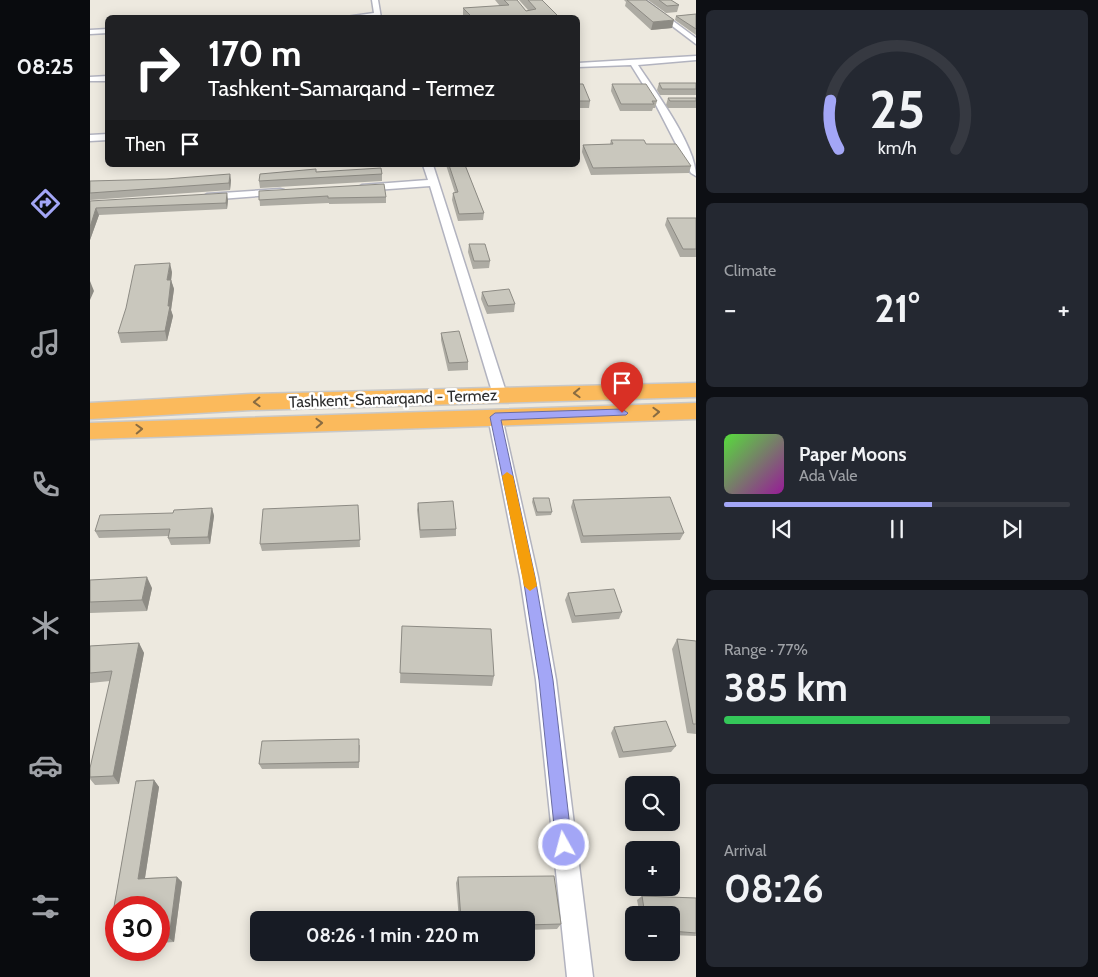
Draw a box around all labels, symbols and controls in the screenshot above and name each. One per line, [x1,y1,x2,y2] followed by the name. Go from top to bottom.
[208,32,301,75] text: 170 m
[125,35,190,100] icon: right
[16,53,74,80] text: 08:25
[208,75,495,102] text: Tashkent-Samarqand - Termez
[869,78,925,141] text: 25
[176,130,204,158] icon: arrive
[125,133,166,156] text: Then
[877,137,917,158] text: km/h
[28,186,63,221] icon: directions
[724,261,776,280] text: Climate
[874,285,920,332] text: 21°
[724,292,736,326] text: −
[1058,292,1070,326] text: +
[28,326,63,361] icon: music
[601,362,643,413] pin
[608,369,636,397] icon: arrive
[288,385,498,412] street label: Tashkent-Samarqand - Termez
[573,388,580,398] one-way arrow
[253,397,261,408] one-way arrow
[652,407,660,417] one-way arrow
[315,417,323,428] one-way arrow
[135,424,143,435] one-way arrow
[799,443,907,466] text: Paper Moons
[799,466,858,485] text: Ada Vale
[28,467,63,502] icon: phone
[768,515,796,543] icon: previous
[883,515,911,543] icon: pause
[998,515,1026,543] icon: next
[28,608,63,643] icon: climate
[724,640,808,659] text: Range · 77%
[724,664,848,711] text: 385 km
[28,748,63,783] icon: car
[625,776,680,961] map controls
[625,776,680,831] button: search
[537,818,589,870] position arrow
[625,841,680,896] button: +
[724,841,767,860] text: Arrival
[724,865,824,912] text: 08:26
[28,889,63,924] icon: filters
[105,896,170,961] speed limit sign: 30
[625,906,680,961] button: −
[306,924,479,947] text: 08:26 · 1 min · 220 m

